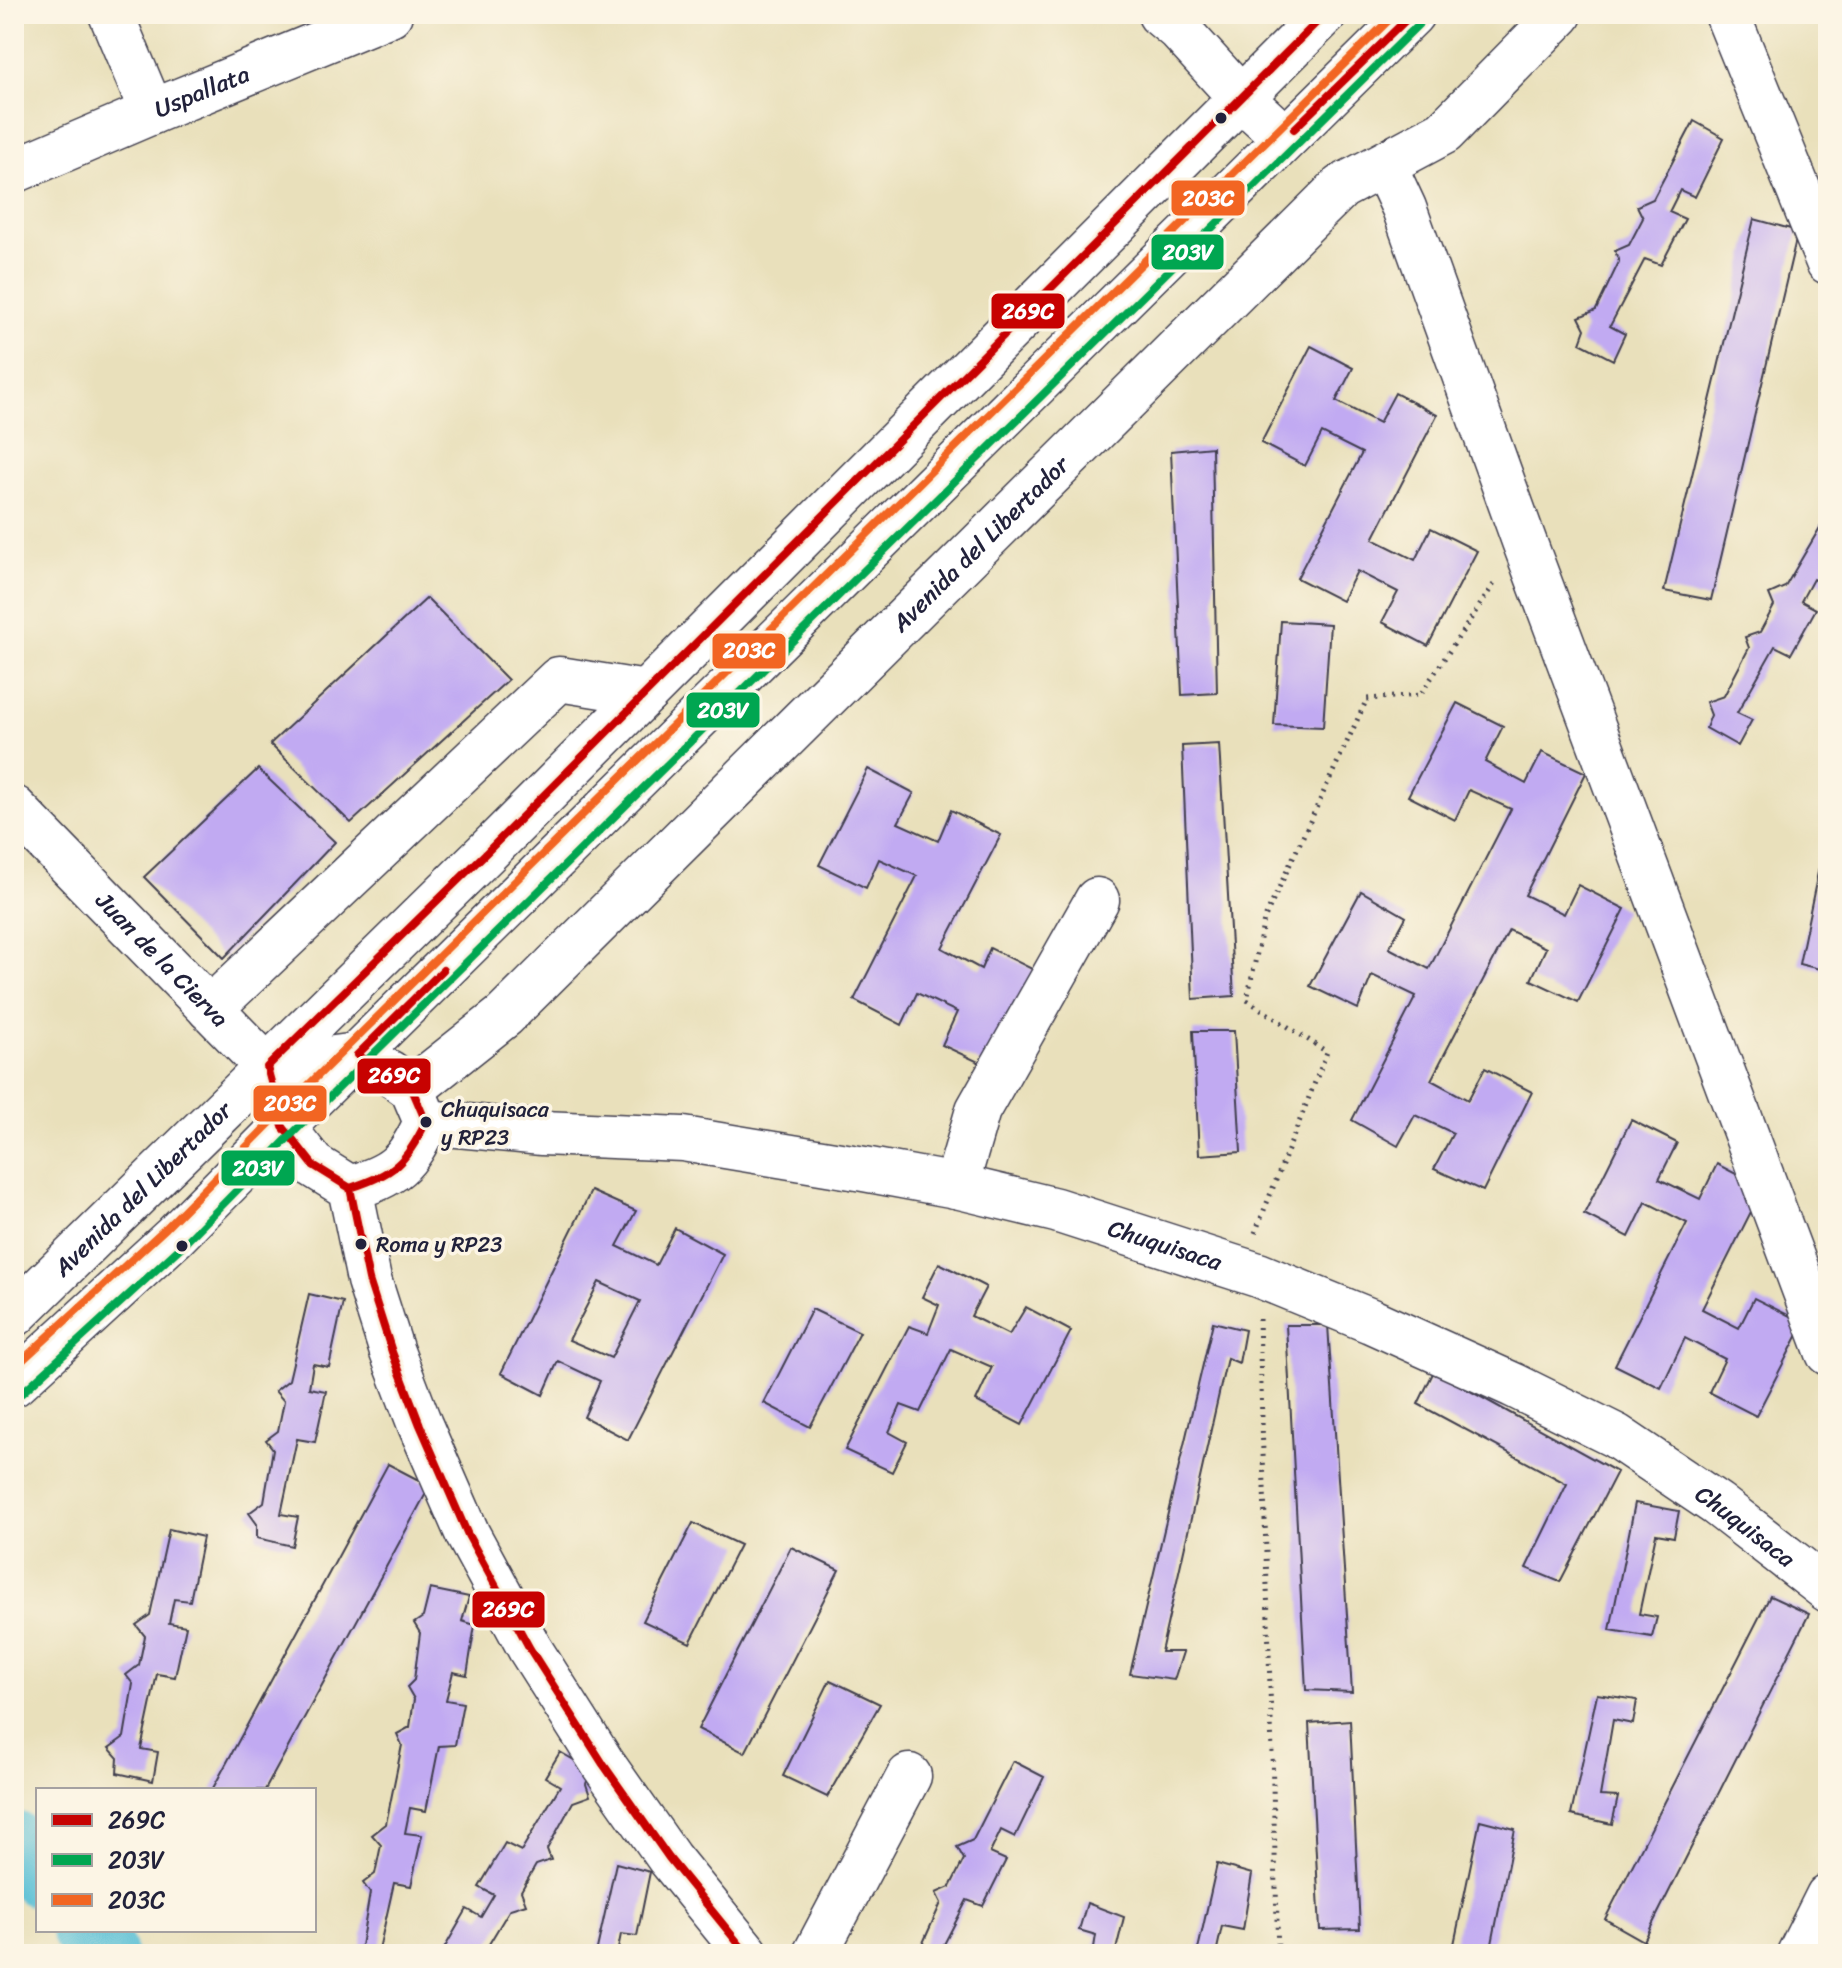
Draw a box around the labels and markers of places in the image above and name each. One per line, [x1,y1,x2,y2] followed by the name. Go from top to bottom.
[1213,110,1229,126] unlabelled marker
[441,1090,550,1157] place label: Chuquisaca y RP23
[418,1114,434,1130] marker: Chuquisaca y RP23
[376,1225,502,1264] place label: Roma y RP23
[353,1236,369,1252] marker: Roma y RP23
[174,1238,190,1254] unlabelled marker

